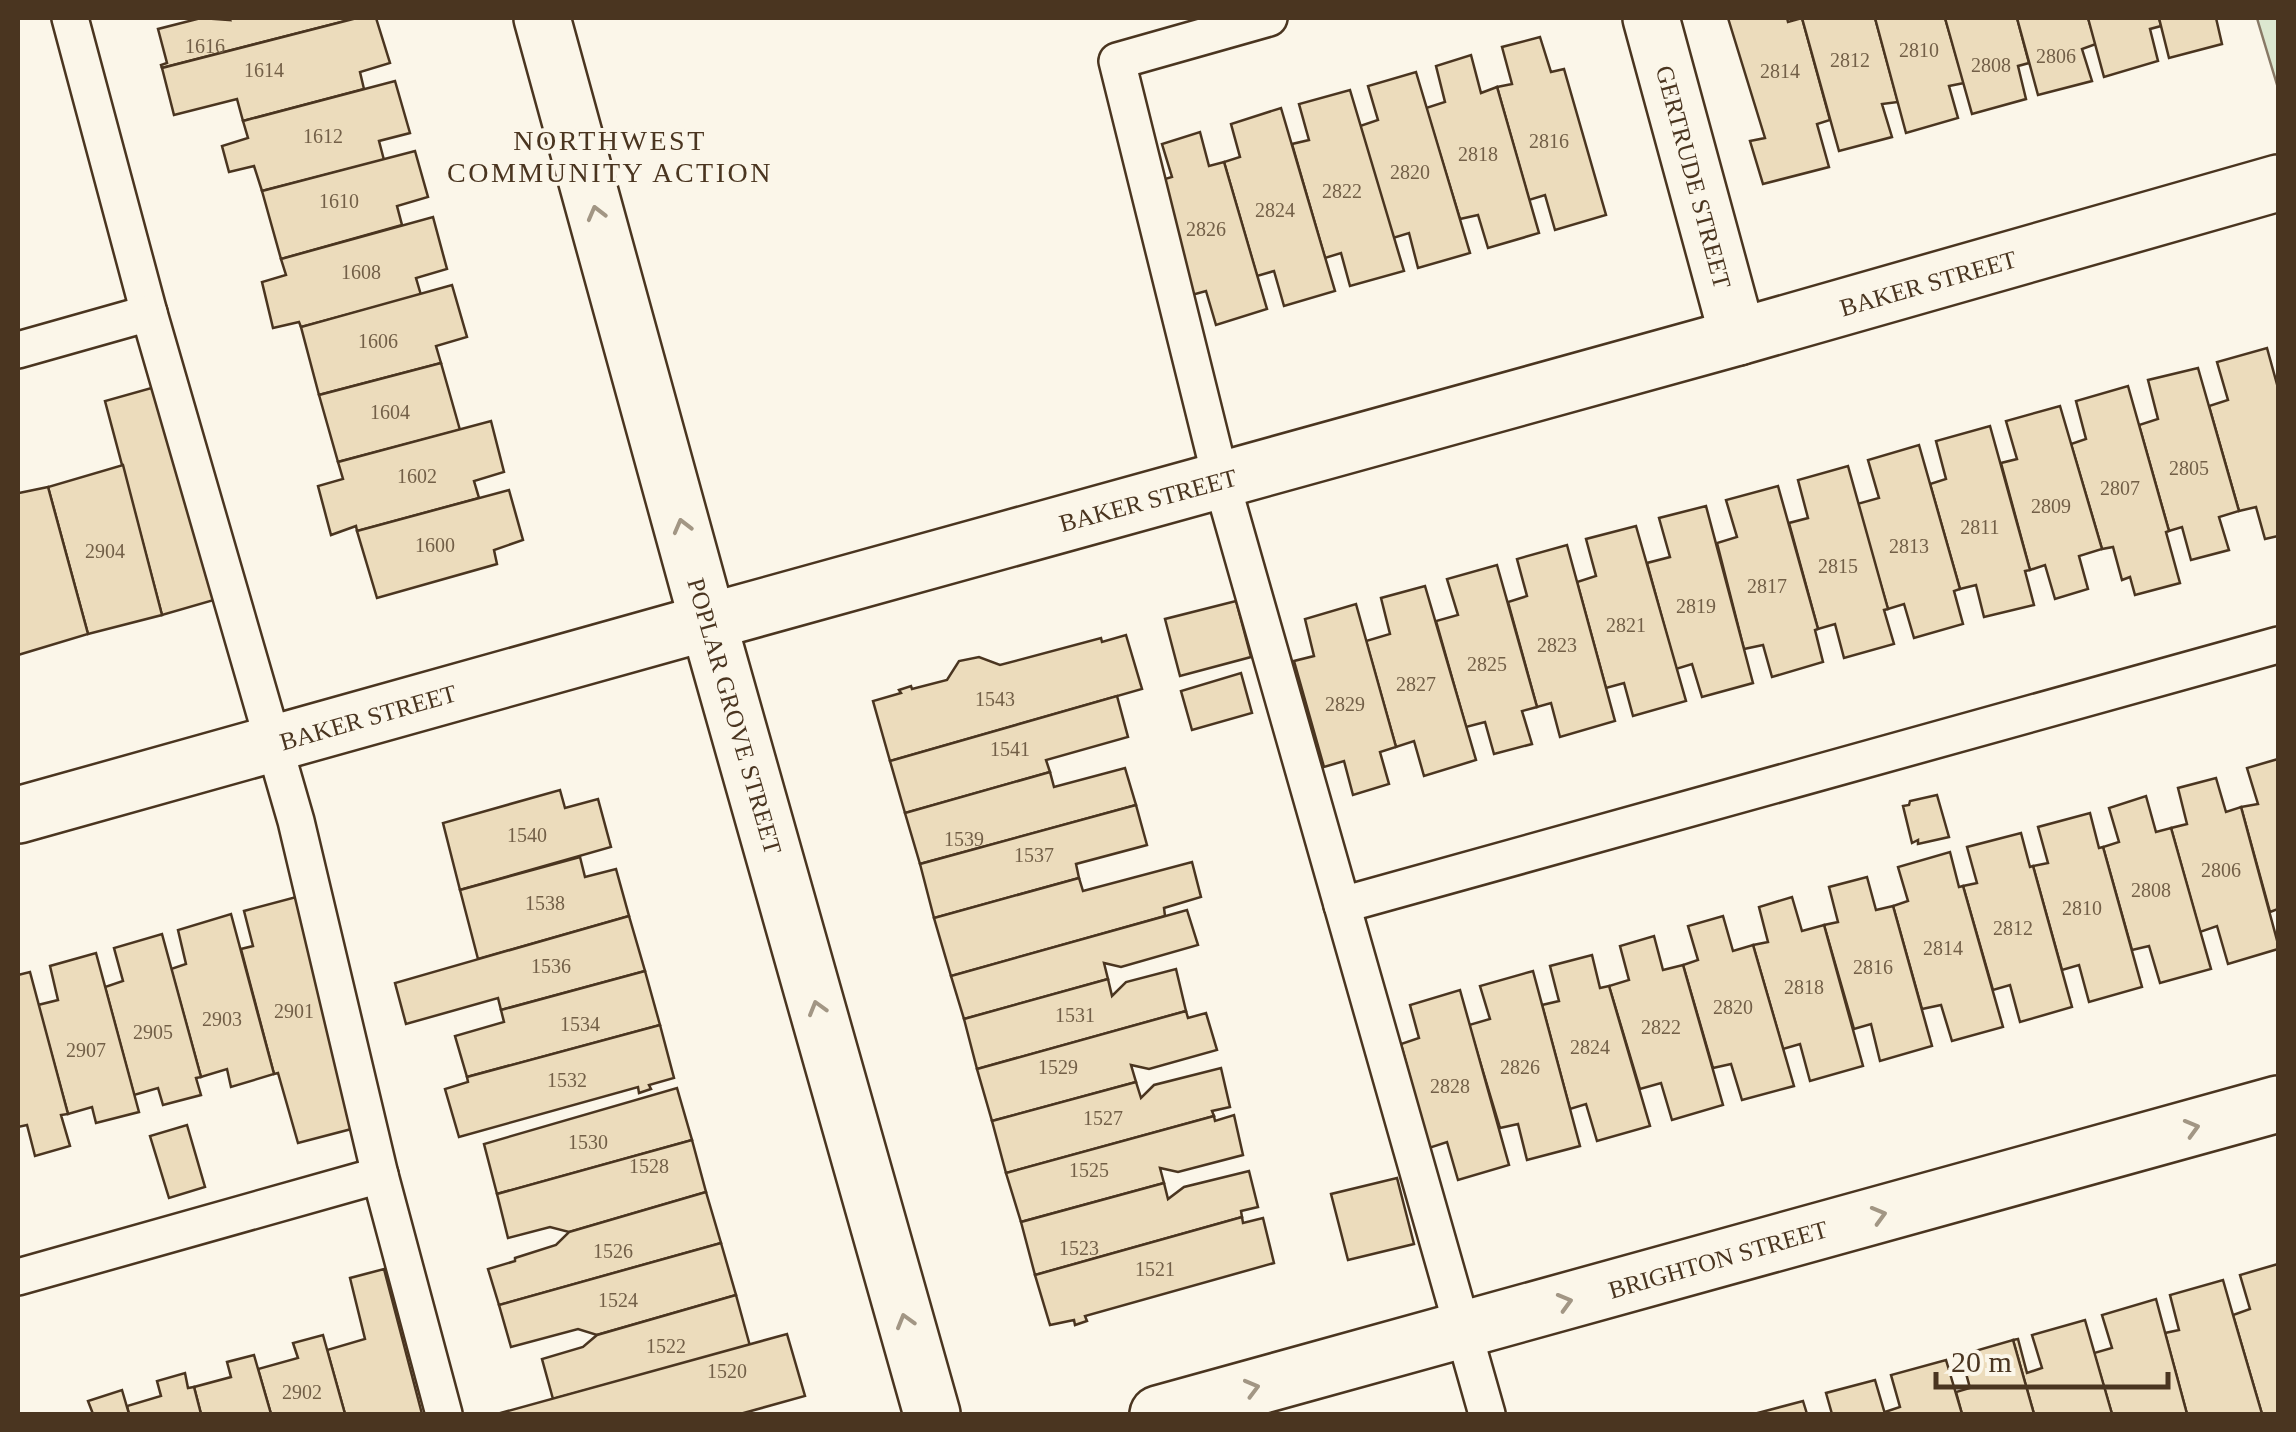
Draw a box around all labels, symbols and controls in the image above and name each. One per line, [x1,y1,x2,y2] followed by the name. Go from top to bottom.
[185,35,225,57] house number: 1616
[1899,39,1939,61] house number: 2810
[2036,45,2076,67] house number: 2806
[1830,49,1870,71] house number: 2812
[1971,54,2011,76] house number: 2808
[244,59,284,81] house number: 1614
[1760,60,1800,82] house number: 2814
[1651,63,1736,292] street label: GERTRUDE STREET
[303,125,343,147] house number: 1612
[447,125,773,188] district label: NORTHWEST COMMUNITY ACTION
[1529,130,1569,152] house number: 2816
[1458,143,1498,165] house number: 2818
[1390,161,1430,183] house number: 2820
[1322,180,1362,202] house number: 2822
[319,190,359,212] house number: 1610
[1255,199,1295,221] house number: 2824
[587,205,608,222] one-way arrow
[1186,218,1226,240] house number: 2826
[1837,245,2020,322] street label: BAKER STREET
[341,261,381,283] house number: 1608
[358,330,398,352] house number: 1606
[370,401,410,423] house number: 1604
[2169,457,2209,479] house number: 2805
[1056,464,1240,537] street label: BAKER STREET
[397,465,437,487] house number: 1602
[2100,477,2140,499] house number: 2807
[2031,495,2071,517] house number: 2809
[1960,516,2000,538] house number: 2811
[673,518,694,536] one-way arrow
[415,534,455,556] house number: 1600
[1889,535,1929,557] house number: 2813
[85,540,125,562] house number: 2904
[1818,555,1858,577] house number: 2815
[682,575,787,857] street label: POPLAR GROVE STREET
[1747,575,1787,597] house number: 2817
[1676,595,1716,617] house number: 2819
[1606,614,1646,636] house number: 2821
[1537,634,1577,656] house number: 2823
[1467,653,1507,675] house number: 2825
[1396,673,1436,695] house number: 2827
[277,679,460,756] street label: BAKER STREET
[975,688,1015,710] house number: 1543
[1325,693,1365,715] house number: 2829
[990,738,1030,760] house number: 1541
[507,824,547,846] house number: 1540
[944,828,984,850] house number: 1539
[1014,844,1054,866] house number: 1537
[2201,859,2241,881] house number: 2806
[2131,879,2171,901] house number: 2808
[525,892,565,914] house number: 1538
[2062,897,2102,919] house number: 2810
[1993,917,2033,939] house number: 2812
[1923,937,1963,959] house number: 2814
[531,955,571,977] house number: 1536
[1853,956,1893,978] house number: 2816
[1784,976,1824,998] house number: 2818
[1713,996,1753,1018] house number: 2820
[274,1000,314,1022] house number: 2901
[808,1000,829,1017] one-way arrow
[1055,1004,1095,1026] house number: 1531
[202,1008,242,1030] house number: 2903
[560,1013,600,1035] house number: 1534
[1641,1016,1681,1038] house number: 2822
[133,1021,173,1043] house number: 2905
[1570,1036,1610,1058] house number: 2824
[66,1039,106,1061] house number: 2907
[1038,1056,1078,1078] house number: 1529
[1500,1056,1540,1078] house number: 2826
[547,1069,587,1091] house number: 1532
[1430,1075,1470,1097] house number: 2828
[1083,1107,1123,1129] house number: 1527
[2183,1118,2200,1139] one-way arrow
[568,1131,608,1153] house number: 1530
[629,1155,669,1177] house number: 1528
[1069,1159,1109,1181] house number: 1525
[1869,1205,1887,1226] one-way arrow
[1605,1215,1831,1304] street label: BRIGHTON STREET
[1059,1237,1099,1259] house number: 1523
[593,1240,633,1262] house number: 1526
[1135,1258,1175,1280] house number: 1521
[598,1289,638,1311] house number: 1524
[1556,1292,1574,1313] one-way arrow
[896,1312,917,1330] one-way arrow
[1936,1327,2168,1389] scale bar
[646,1335,686,1357] house number: 1522
[1951,1345,2012,1378] text: 20 m
[707,1360,747,1382] house number: 1520
[1243,1379,1260,1400] one-way arrow
[282,1381,322,1403] house number: 2902

